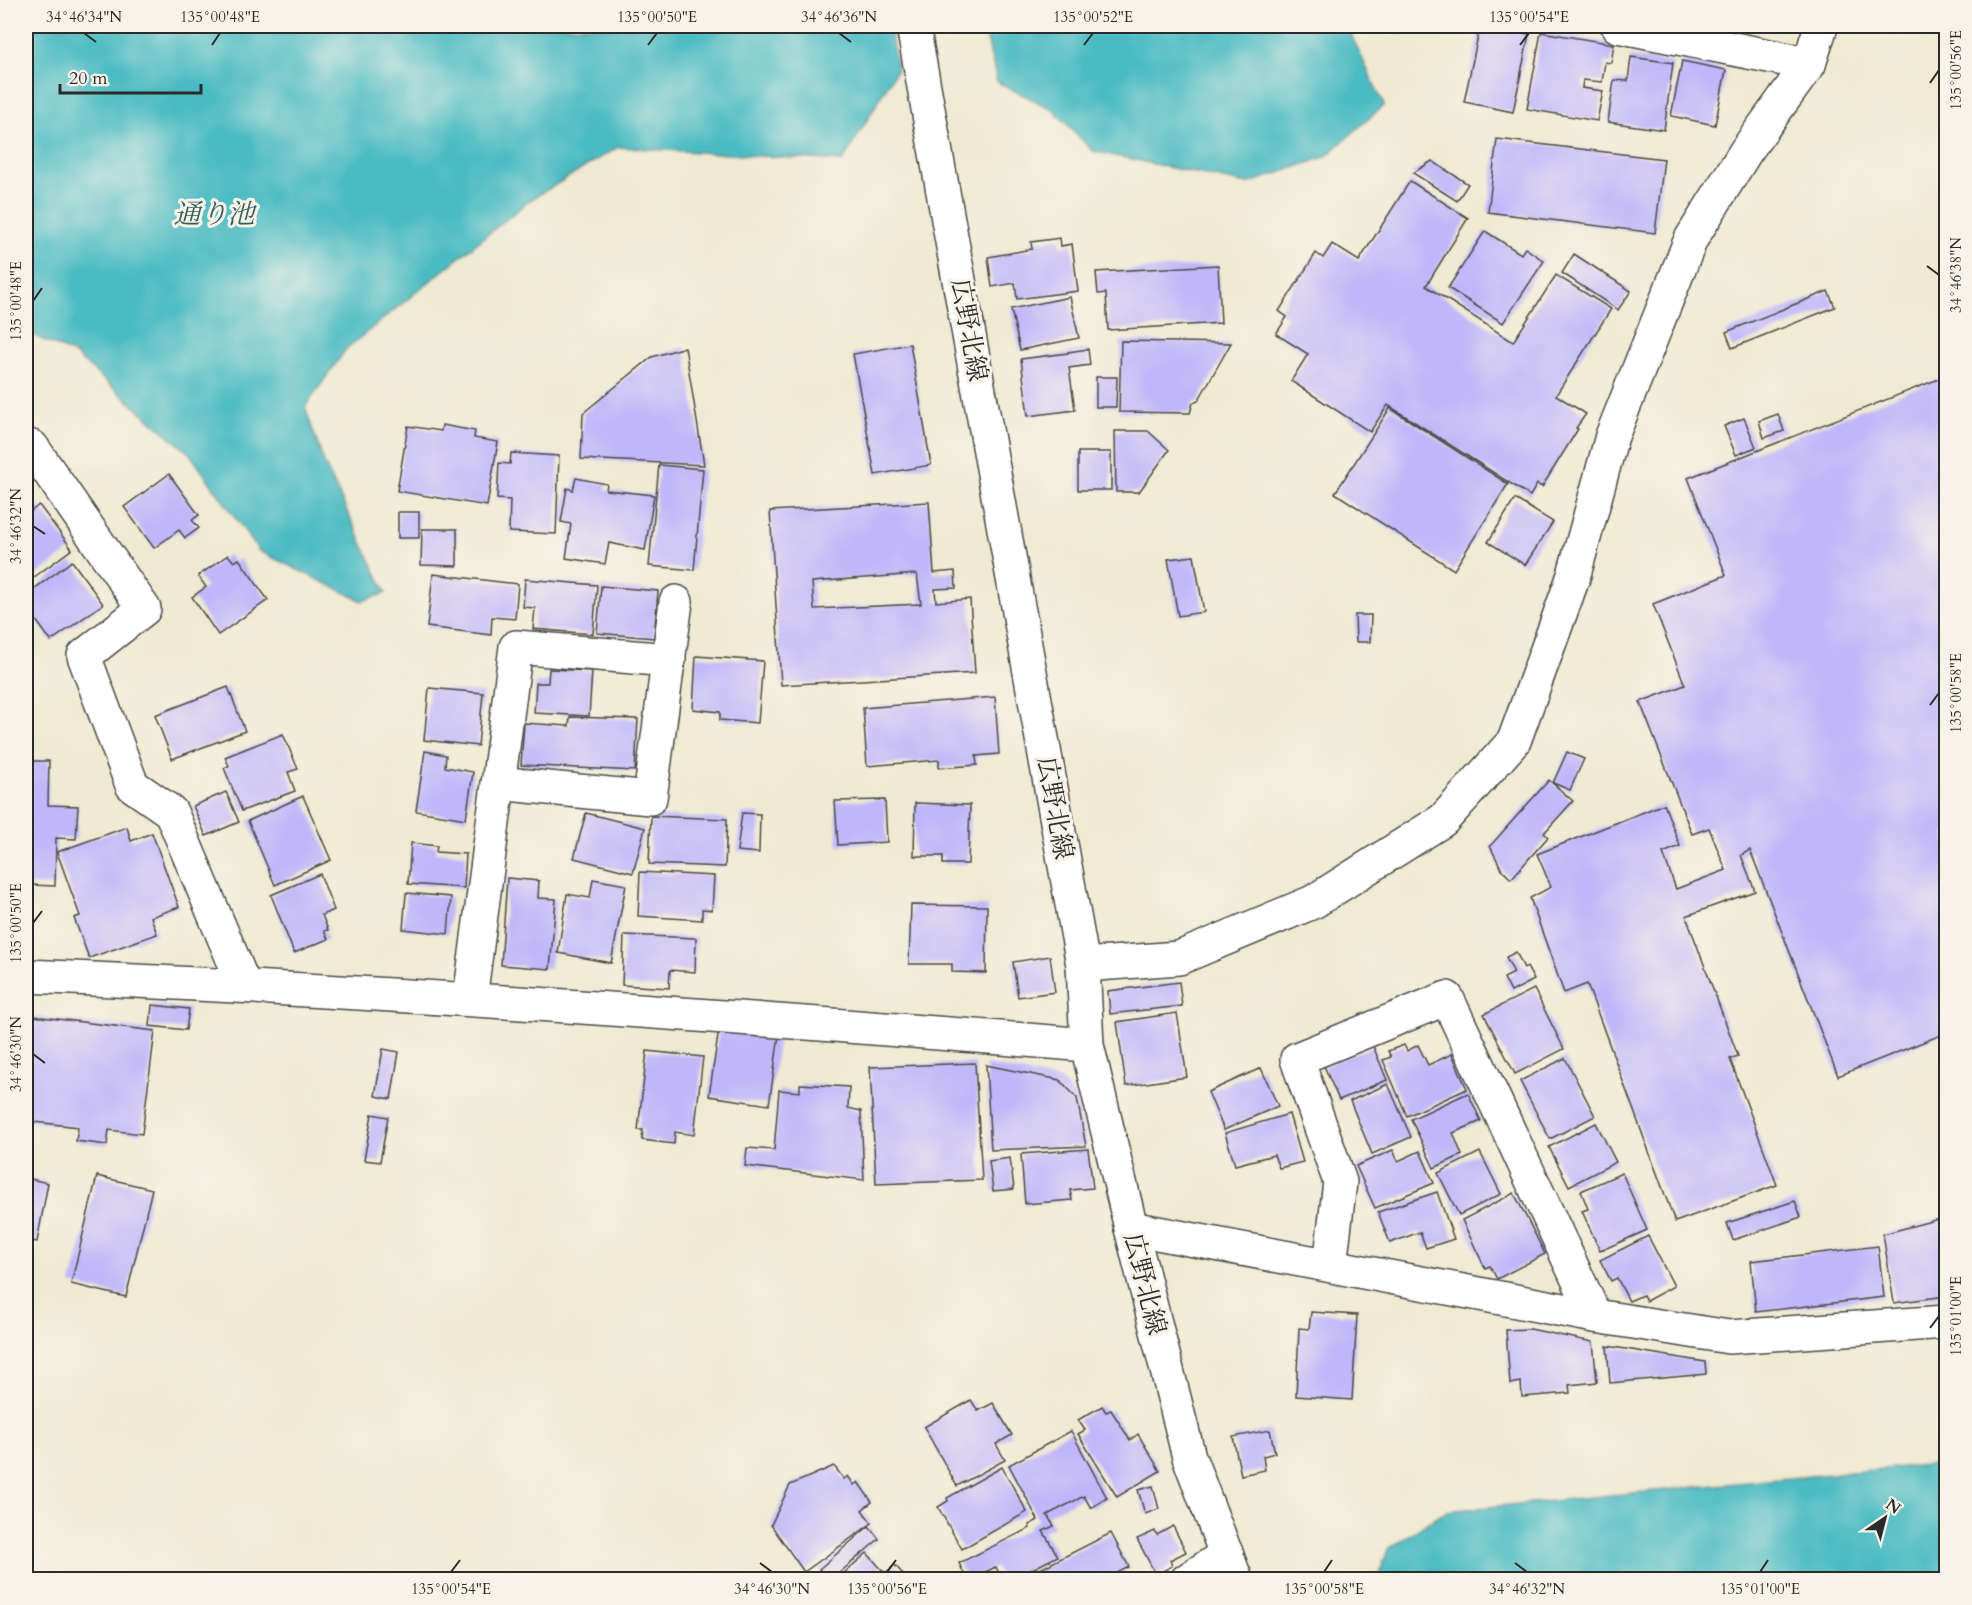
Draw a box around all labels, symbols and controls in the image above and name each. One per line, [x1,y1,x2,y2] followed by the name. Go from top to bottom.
[46,7,122,27] text: 34°46'34"N
[180,7,260,27] text: 135°00'48"E
[617,7,697,27] text: 135°00'50"E
[801,7,877,27] text: 34°46'36"N
[1053,7,1133,27] text: 135°00'52"E
[1489,7,1569,27] text: 135°00'54"E
[1946,30,1966,110] text: 135°00'56"E
[60,57,201,95] scale bar
[69,66,108,91] text: 20 m
[174,196,257,233] water label: 通り池
[1946,237,1966,313] text: 34°46'38"N
[6,261,26,341] text: 135°00'48"E
[943,276,995,384] street label: 広野北線
[6,488,26,564] text: 34°46'32"N
[1946,653,1966,733] text: 135°00'58"E
[1029,754,1081,862] street label: 広野北線
[6,883,26,963] text: 135°00'50"E
[6,1016,26,1092] text: 34°46'30"N
[1115,1229,1175,1339] street label: 広野北線
[1946,1276,1966,1356] text: 135°01'00"E
[1855,1488,1915,1548] north arrow
[1881,1494,1905,1520] text: N
[411,1579,491,1599] text: 135°00'54"E
[734,1579,810,1599] text: 34°46'30"N
[847,1579,927,1599] text: 135°00'56"E
[1284,1579,1364,1599] text: 135°00'58"E
[1489,1579,1565,1599] text: 34°46'32"N
[1720,1579,1800,1599] text: 135°01'00"E

